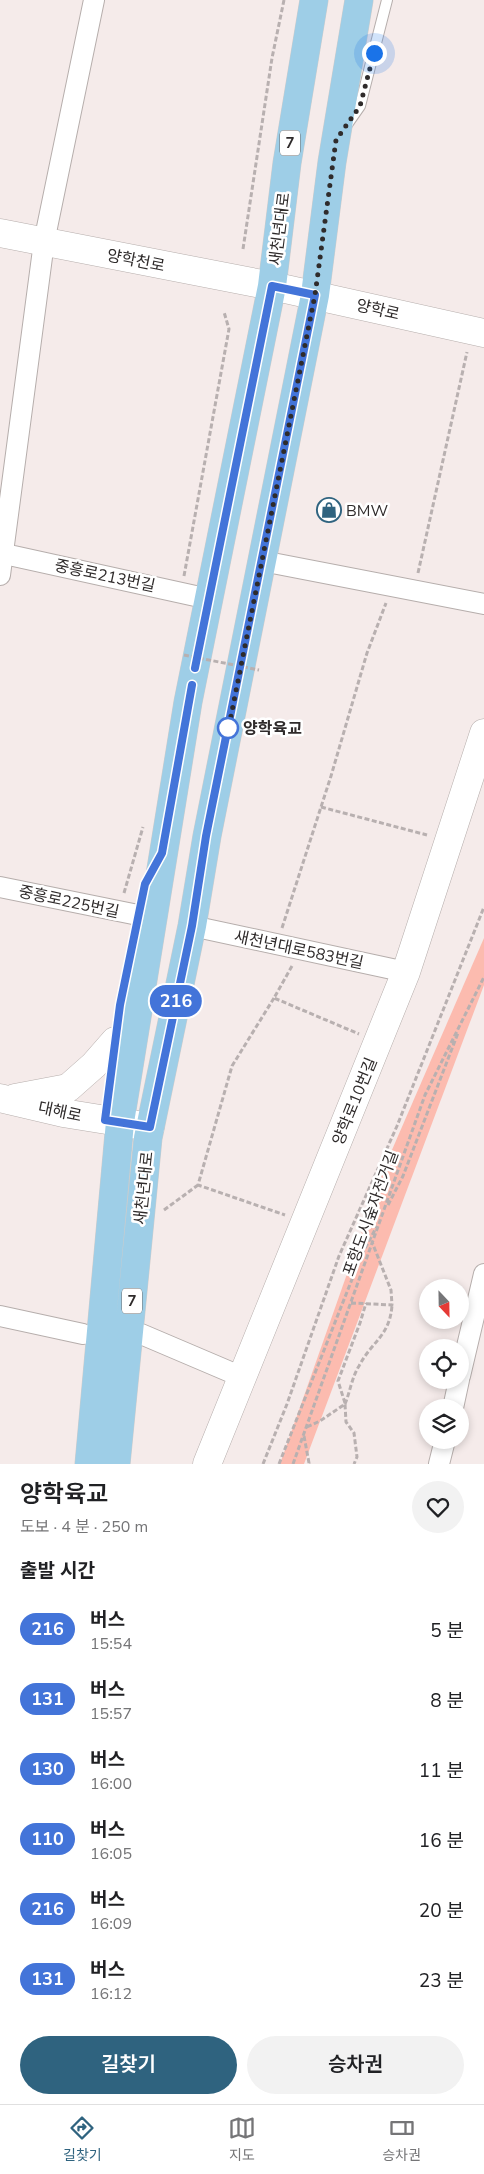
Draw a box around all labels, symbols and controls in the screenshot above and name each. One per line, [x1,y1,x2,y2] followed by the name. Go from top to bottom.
[362,41,387,66] your location
[280,130,300,156] road number: 7
[265,191,295,267] street label: 새천년대로
[105,245,167,277] street label: 양학천로
[354,294,402,326] street label: 양학로
[316,497,342,523] shop icon: BMW
[346,500,388,522] place label: BMW
[52,555,157,597] street label: 중흥로213번길
[217,717,239,739] marker: 양학육교
[243,718,302,740] place label: 양학육교
[16,881,121,923] street label: 중흥로225번길
[232,926,366,974] street label: 새천년대로583번길
[147,985,205,1017] line badge: 216
[160,989,192,1013] text: 216
[327,1054,383,1149] street label: 양학로10번길
[36,1097,84,1127] street label: 대해로
[338,1147,404,1279] street label: 포항도시숲자전거길
[129,1150,159,1226] street label: 새천년대로
[419,1279,469,1329] north arrow
[419,1279,469,1449] map controls
[122,1288,142,1314] road number: 7
[419,1339,469,1389] button: locate
[419,1399,469,1449] button: layers
[20,1478,108,1510] text: 양학육교
[412,1481,464,1533] button: heart
[20,1516,148,1538] text: 도보 · 4 분 · 250 m
[20,1558,95,1584] text: 출발 시간
[90,1607,125,1633] text: 버스
[31,1617,64,1641] text: 216
[430,1618,464,1644] text: 5 분
[90,1633,132,1655] text: 15:54
[90,1677,125,1703] text: 버스
[31,1687,64,1711] text: 131
[430,1688,464,1714] text: 8 분
[90,1703,132,1725] text: 15:57
[90,1747,125,1773] text: 버스
[31,1757,64,1781] text: 130
[419,1758,464,1784] text: 11 분
[90,1773,132,1795] text: 16:00
[90,1817,125,1843] text: 버스
[31,1827,64,1851] text: 110
[419,1828,464,1854] text: 16 분
[90,1843,132,1865] text: 16:05
[90,1887,125,1913] text: 버스
[31,1897,64,1921] text: 216
[419,1898,464,1924] text: 20 분
[90,1913,132,1935] text: 16:09
[90,1957,125,1983] text: 버스
[31,1967,64,1991] text: 131
[419,1968,464,1994] text: 23 분
[90,1983,132,2005] text: 16:12
[20,2036,237,2094] button: 길찾기
[247,2036,464,2094] button: 승차권
[63,2114,102,2165] tab: 길찾기
[228,2114,256,2165] tab: 지도
[382,2114,421,2165] tab: 승차권

